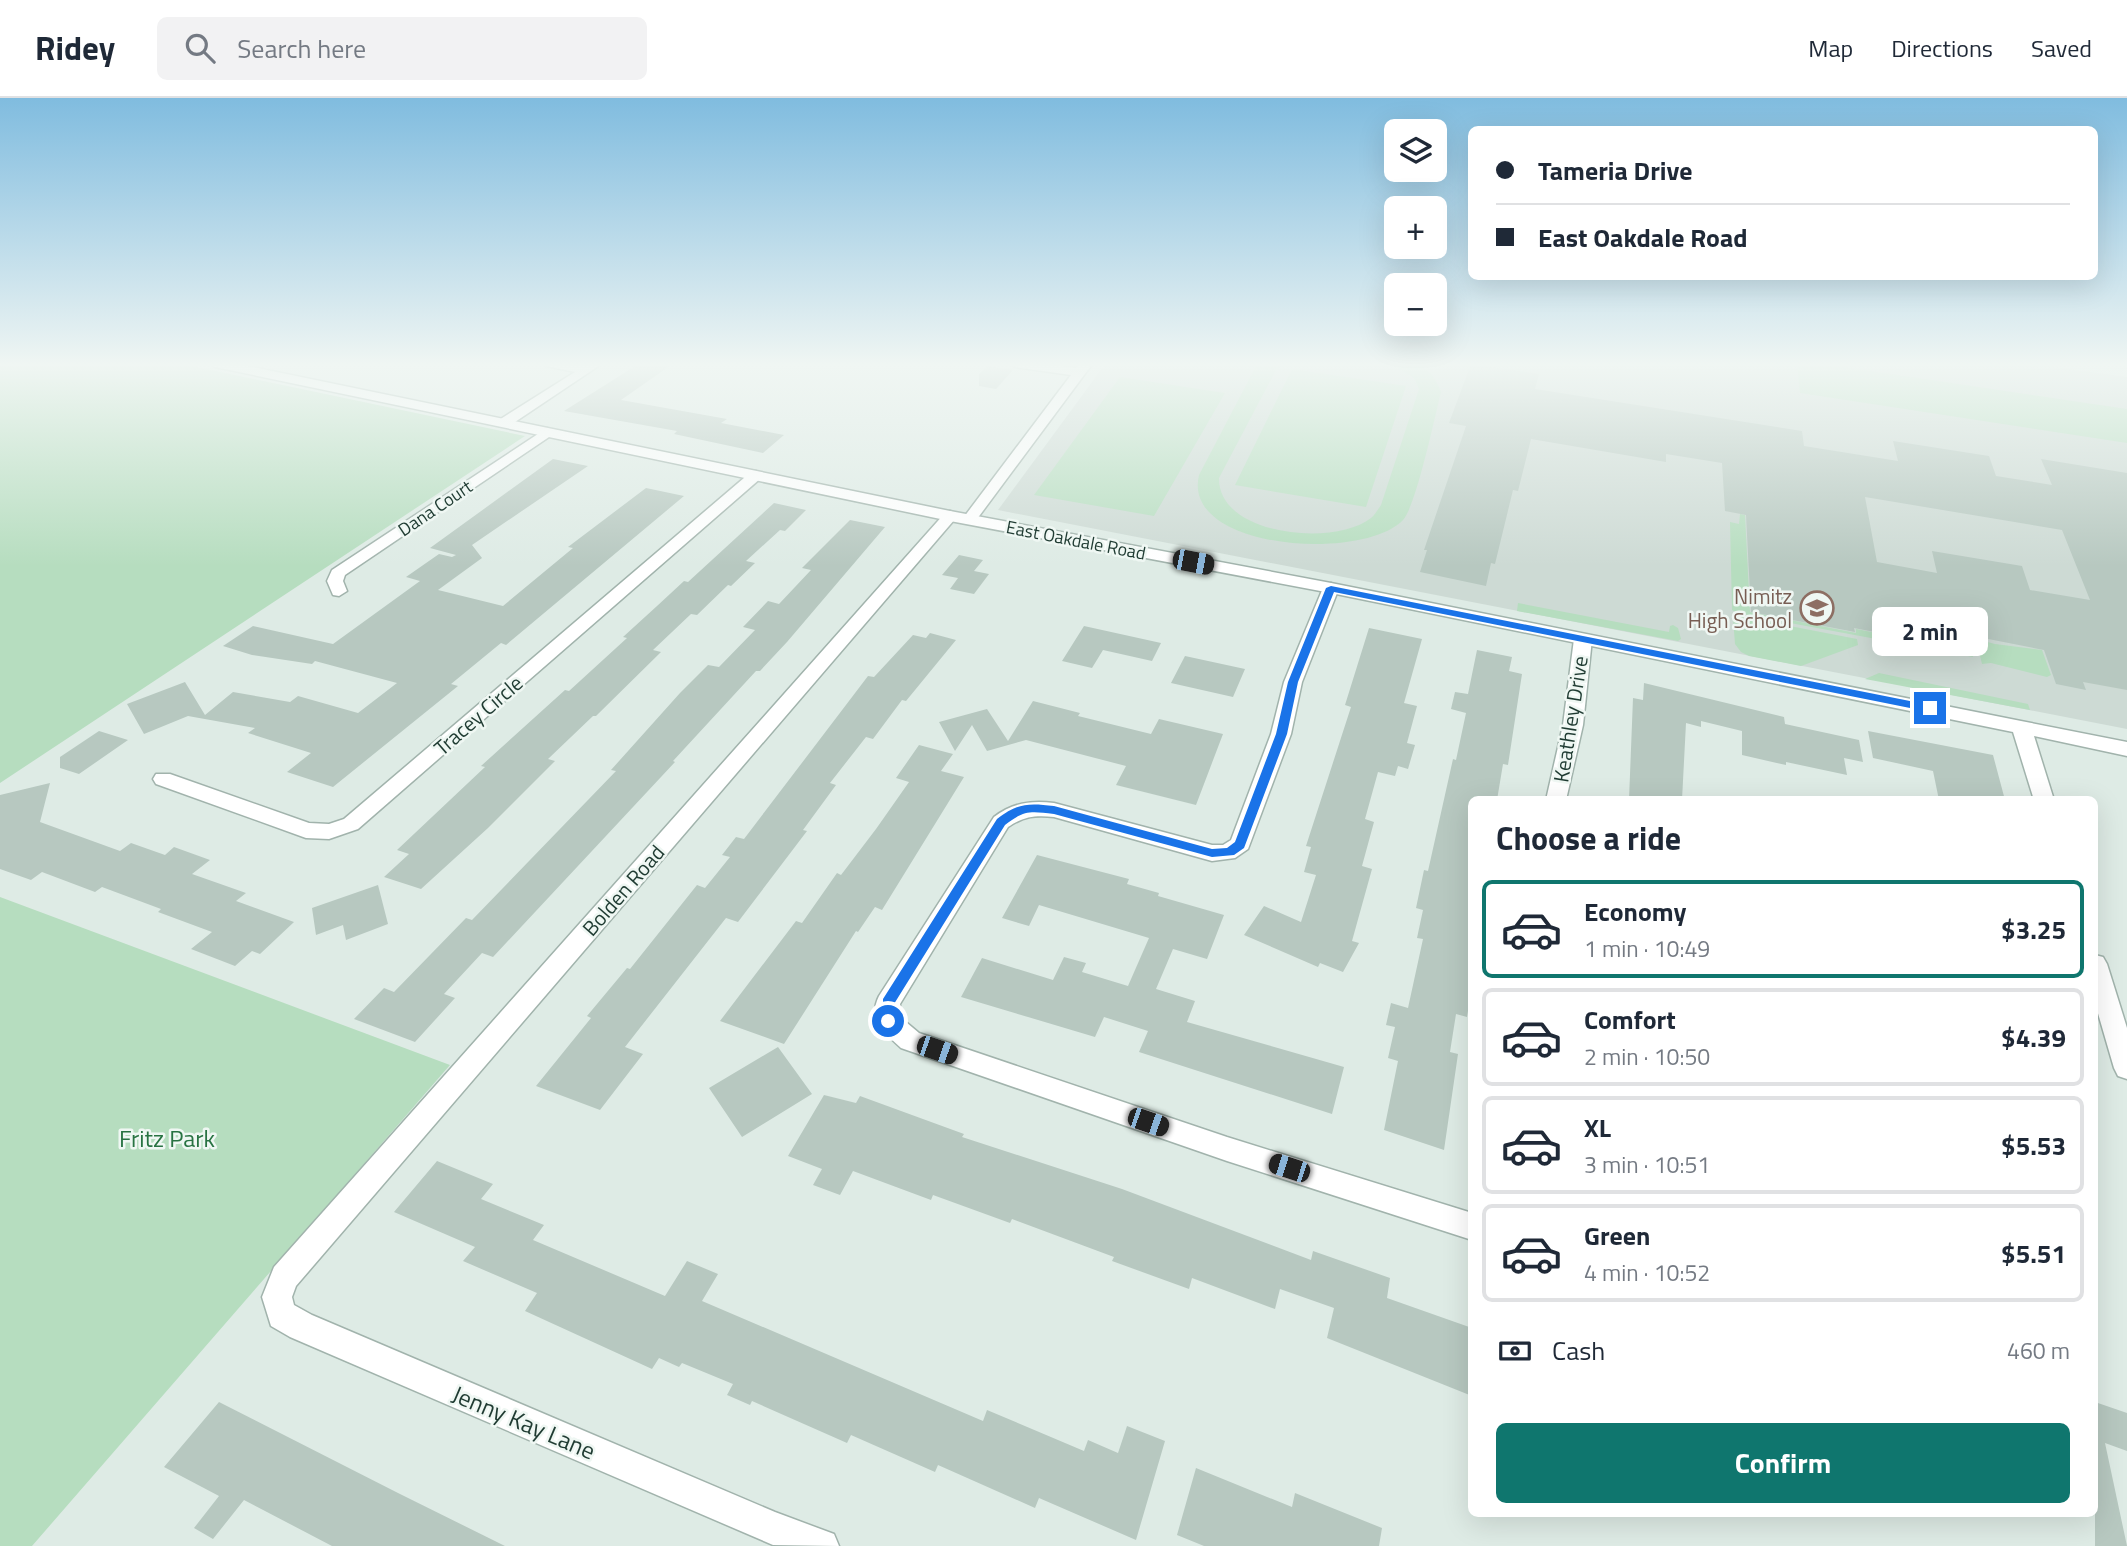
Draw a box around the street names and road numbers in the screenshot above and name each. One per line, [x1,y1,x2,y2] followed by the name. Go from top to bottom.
[392,473,478,543] street label: Dana Court
[1004,513,1148,567] street label: East Oakdale Road
[1544,654,1596,784] street label: Keathley Drive
[426,667,530,763] street label: Tracey Circle
[574,837,672,943] street label: Bolden Road
[447,1376,601,1468] street label: Jenny Kay Lane

